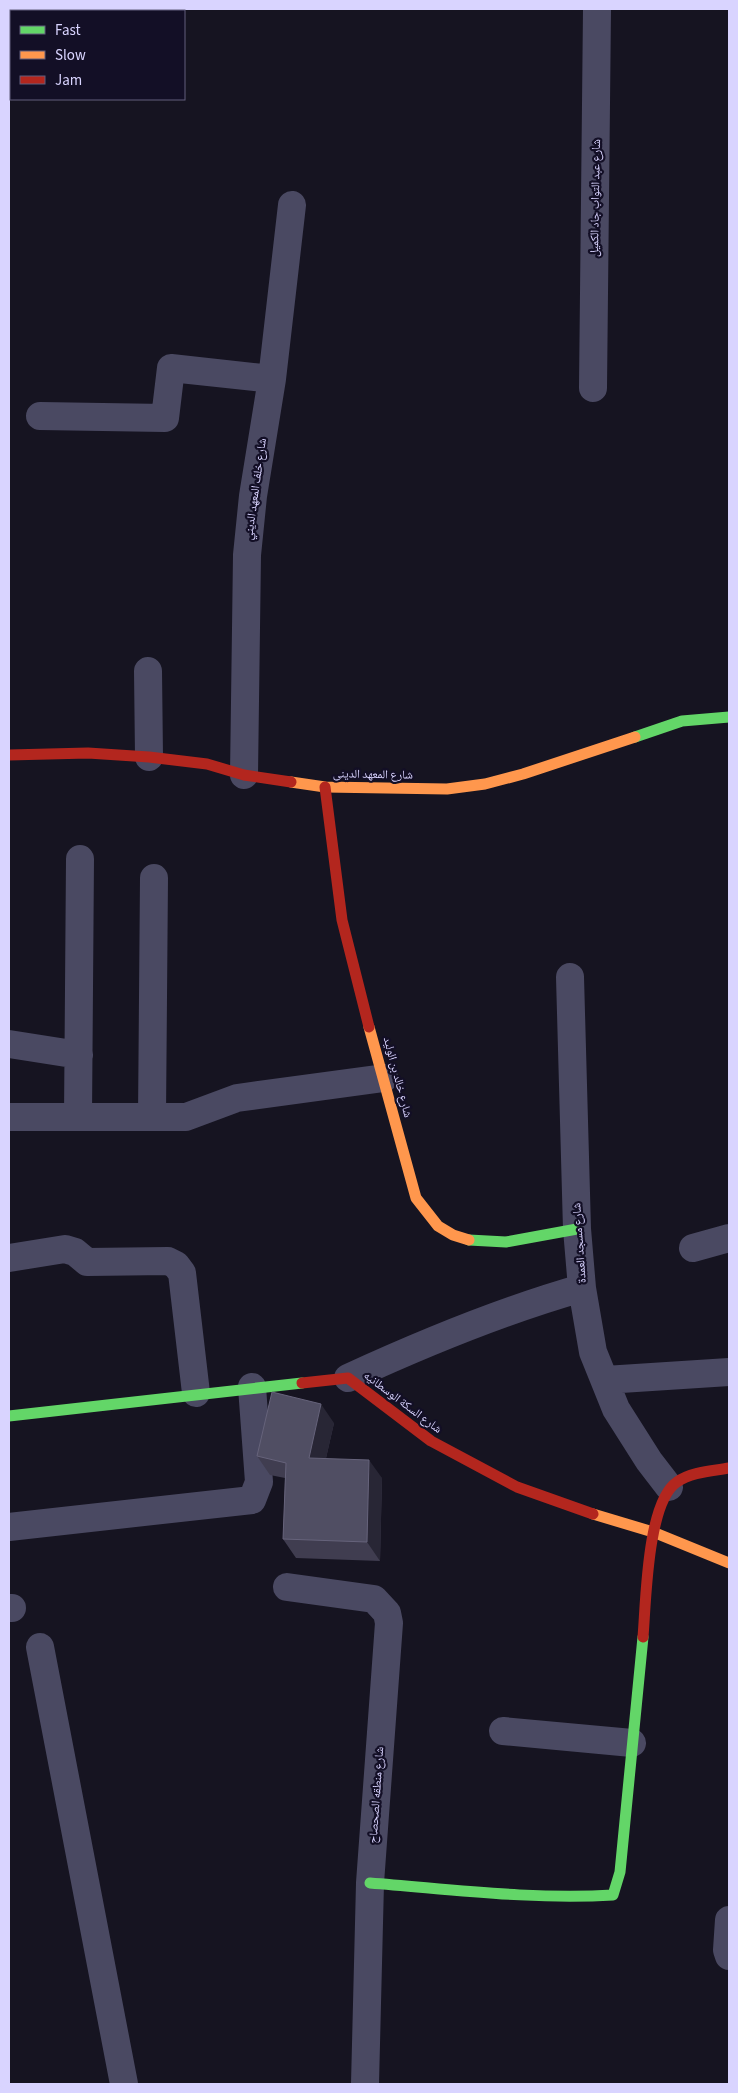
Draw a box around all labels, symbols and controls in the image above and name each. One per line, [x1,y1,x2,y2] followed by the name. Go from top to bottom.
[10,10,185,100] legend
[55,20,81,41] text: Fast
[55,45,86,66] text: Slow
[55,70,82,91] text: Jam
[586,139,605,257] street label: شارع عبد التواب جاد الكميل
[240,437,272,541] street label: شارع خلف المعهد الديني
[333,765,413,784] street label: شارع المعهد الدينى
[379,1035,416,1119] street label: شارع خالد بن الوليد
[568,1202,591,1284] street label: شارع مسجد العمدة
[360,1367,446,1438] street label: شارع السكة الوسطانيه
[365,1746,388,1844] street label: شارع منطقه الصحصاح

